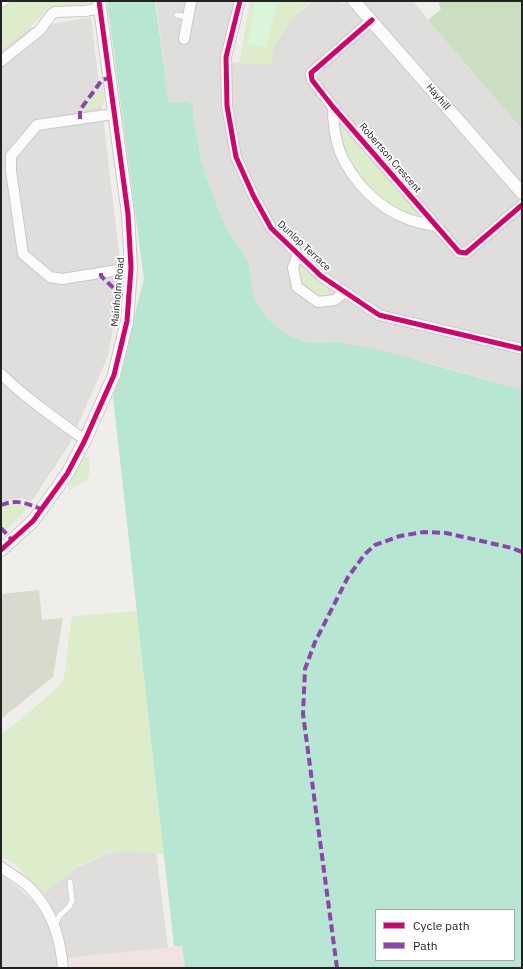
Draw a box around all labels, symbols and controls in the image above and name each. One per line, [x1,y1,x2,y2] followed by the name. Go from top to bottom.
[423,81,453,113] street label: Hayhill
[356,121,424,195] street label: Robertson Crescent
[275,218,333,274] street label: Dunlop Terrace
[109,257,127,327] street label: Mainholm Road
[375,909,515,961] legend
[413,918,470,933] text: Cycle path
[413,938,438,953] text: Path

